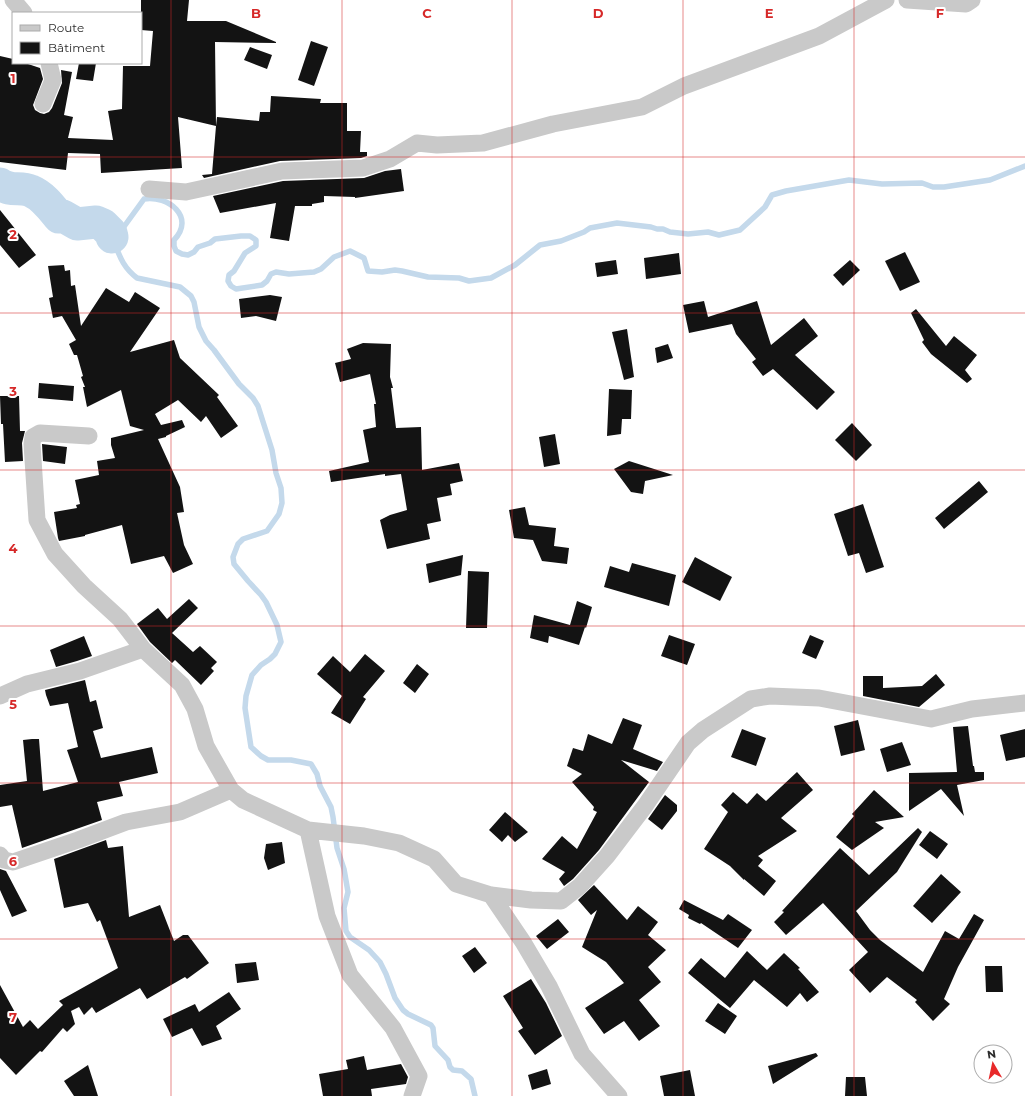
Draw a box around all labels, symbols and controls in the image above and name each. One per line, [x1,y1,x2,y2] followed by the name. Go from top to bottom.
[251,5,261,21] text: B
[422,5,432,21] text: C
[593,5,604,21] text: D
[765,5,774,21] text: E
[936,5,944,21] text: F
[12,12,142,64] legend
[48,20,84,35] text: Route
[48,40,105,55] text: Bâtiment
[10,70,16,86] text: 1
[9,226,17,242] text: 2
[8,383,17,399] text: 3
[9,540,18,556] text: 4
[9,696,17,712] text: 5
[9,853,18,869] text: 6
[9,1009,17,1025] text: 7
[973,1044,1013,1084] north arrow
[986,1047,997,1062] text: N

